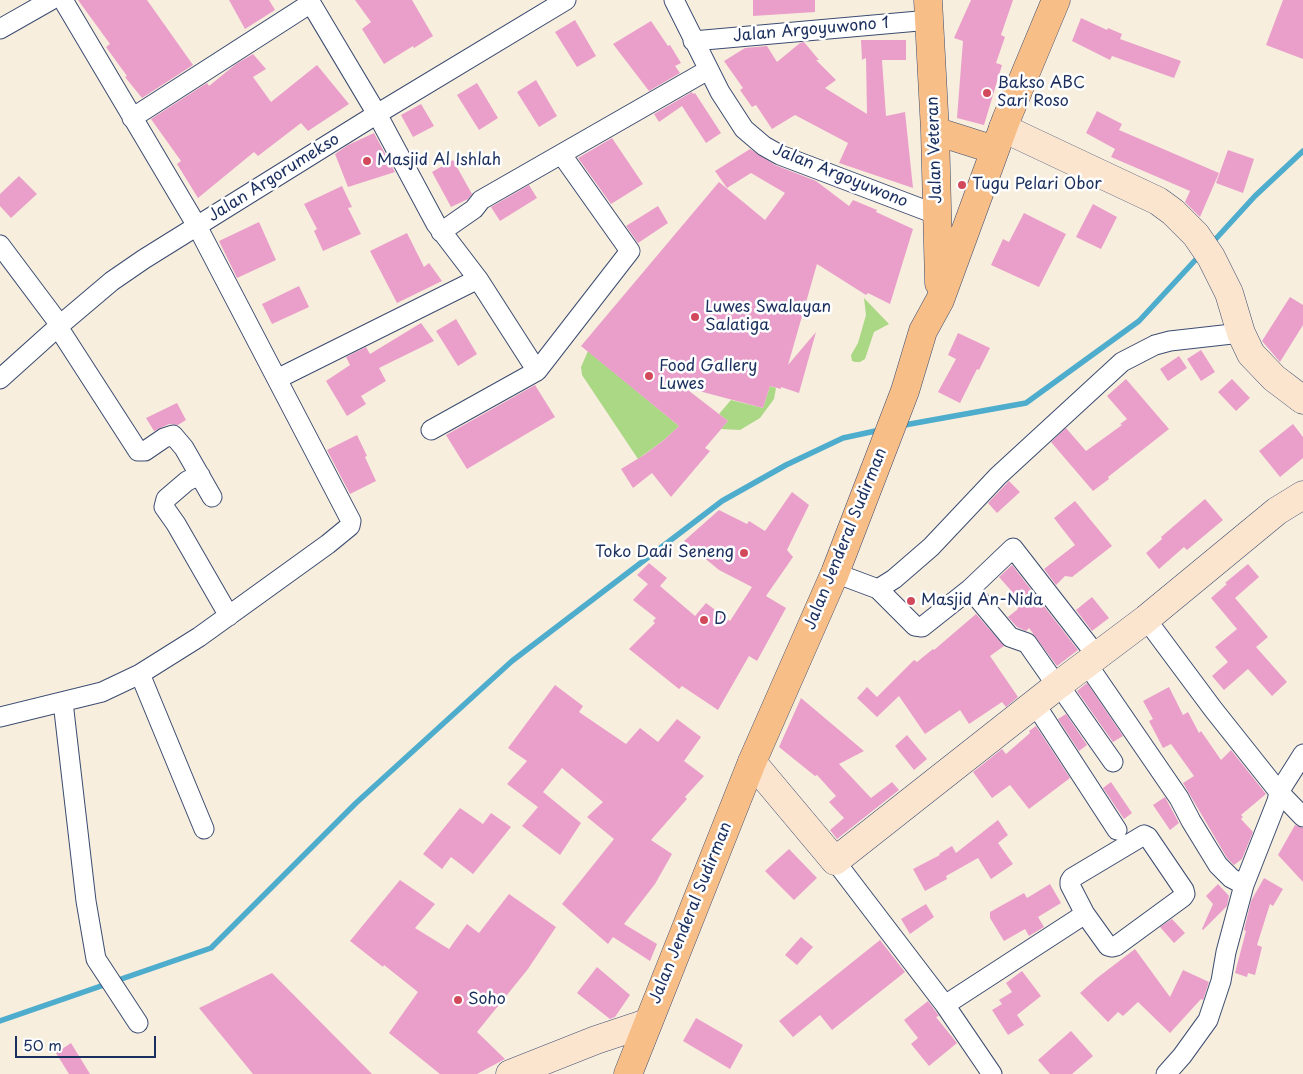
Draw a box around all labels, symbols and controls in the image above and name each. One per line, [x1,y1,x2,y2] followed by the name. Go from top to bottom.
[732,14,890,46] street label: Jalan Argoyuwono 1
[997,74,1085,112] place label: Bakso ABC Sari Roso
[981,87,993,99] marker: Bakso ABC Sari Roso
[924,96,946,204] street label: Jalan Veteran
[205,130,343,226] street label: Jalan Argorumekso
[770,140,910,212] street label: Jalan Argoyuwono
[377,151,501,171] place label: Masjid Al Ishlah
[361,155,373,167] marker: Masjid Al Ishlah
[972,175,1102,195] place label: Tugu Pelari Obor
[956,179,968,191] marker: Tugu Pelari Obor
[705,298,831,336] place label: Luwes Swalayan Salatiga
[689,311,701,323] marker: Luwes Swalayan Salatiga
[659,357,757,395] place label: Food Gallery Luwes
[643,370,655,382] marker: Food Gallery Luwes
[801,445,891,633] street label: Jalan Jenderal Sudirman
[595,543,734,563] place label: Toko Dadi Seneng
[738,547,750,559] marker: Toko Dadi Seneng
[921,591,1043,611] place label: Masjid An-Nida
[905,595,917,607] marker: Masjid An-Nida
[714,610,727,630] place label: D
[698,614,710,626] marker: D
[646,819,736,1007] street label: Jalan Jenderal Sudirman
[468,990,506,1010] place label: Soho
[452,994,464,1006] marker: Soho
[18,1026,159,1058] scale bar
[23,1033,62,1056] text: 50 m

